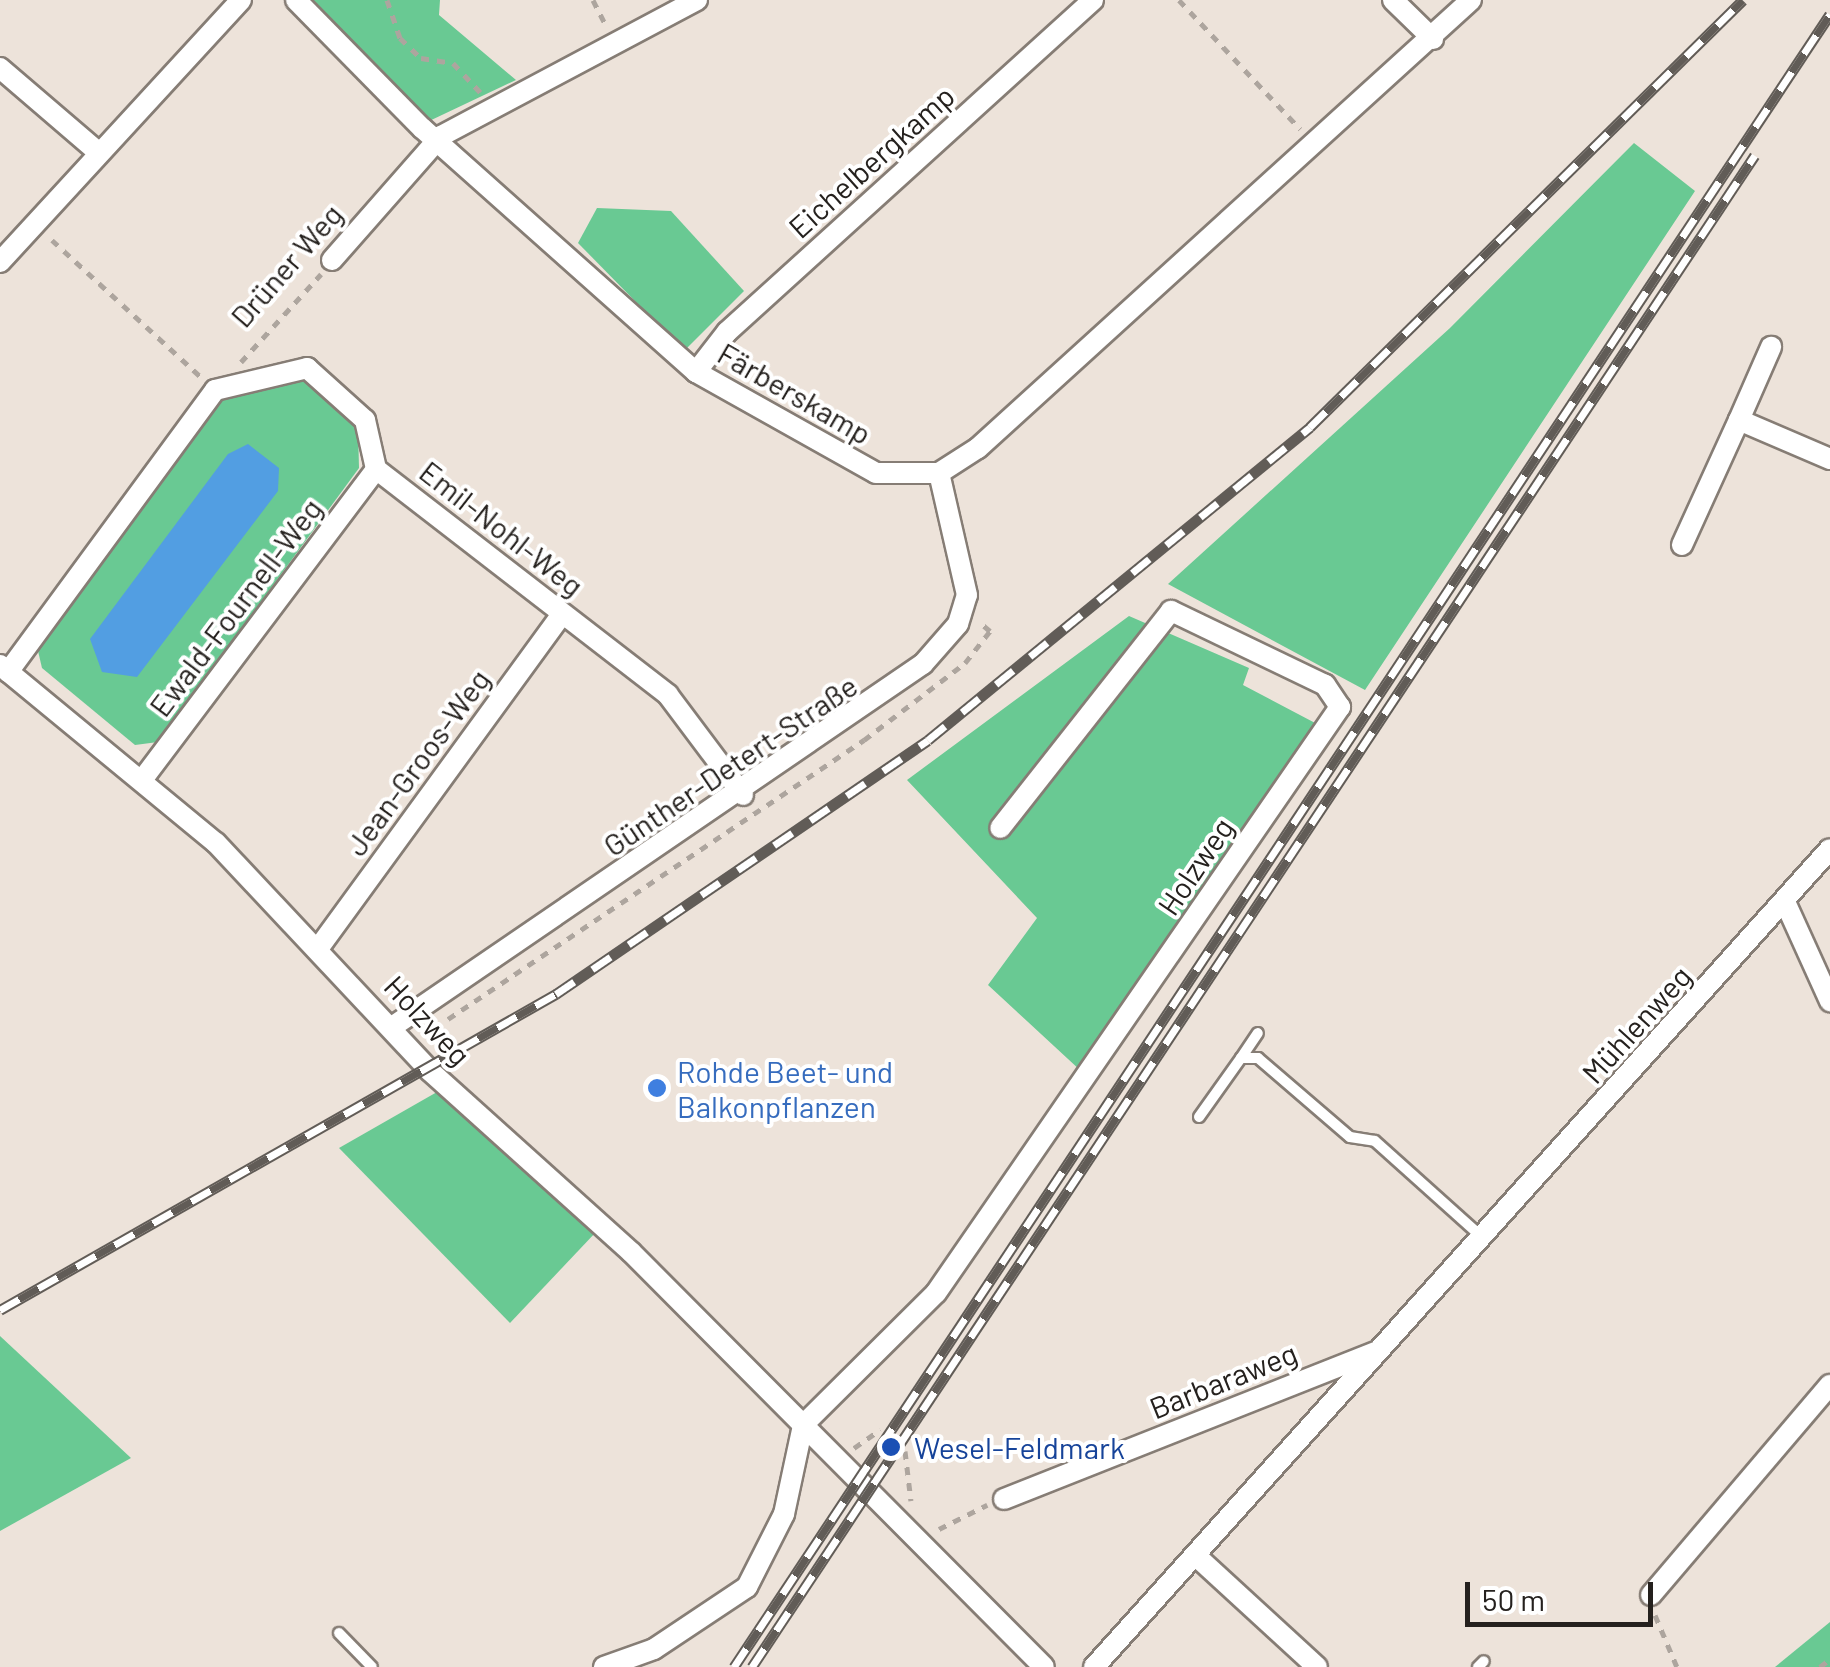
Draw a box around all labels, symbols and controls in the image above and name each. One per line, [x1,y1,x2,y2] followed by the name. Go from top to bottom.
[781,77,961,245] street label: Eichelbergkamp
[223,196,349,334] street label: Drüner Weg
[712,335,878,451] street label: Färberskamp
[413,453,591,603] street label: Emil-Nohl-Weg
[141,491,329,723] street label: Ewald-Fournell-Weg
[337,662,497,862] street label: Jean-Groos-Weg
[596,667,864,863] street label: Günther-Detert-Straße
[1149,811,1241,921] street label: Holzweg
[1574,958,1698,1090] street label: Mühlenweg
[378,968,478,1072] street label: Holzweg
[677,1053,893,1124] place label: Rohde Beet- und Balkonpflanzen
[646,1077,668,1099] marker: Rohde Beet- und Balkonpflanzen
[1144,1334,1302,1426] street label: Barbaraweg
[914,1429,1125,1465] place label: Wesel-Feldmark
[878,1434,904,1460] marker: Wesel-Feldmark
[1470,1562,1658,1624] scale bar
[1482,1581,1545,1617] text: 50 m

